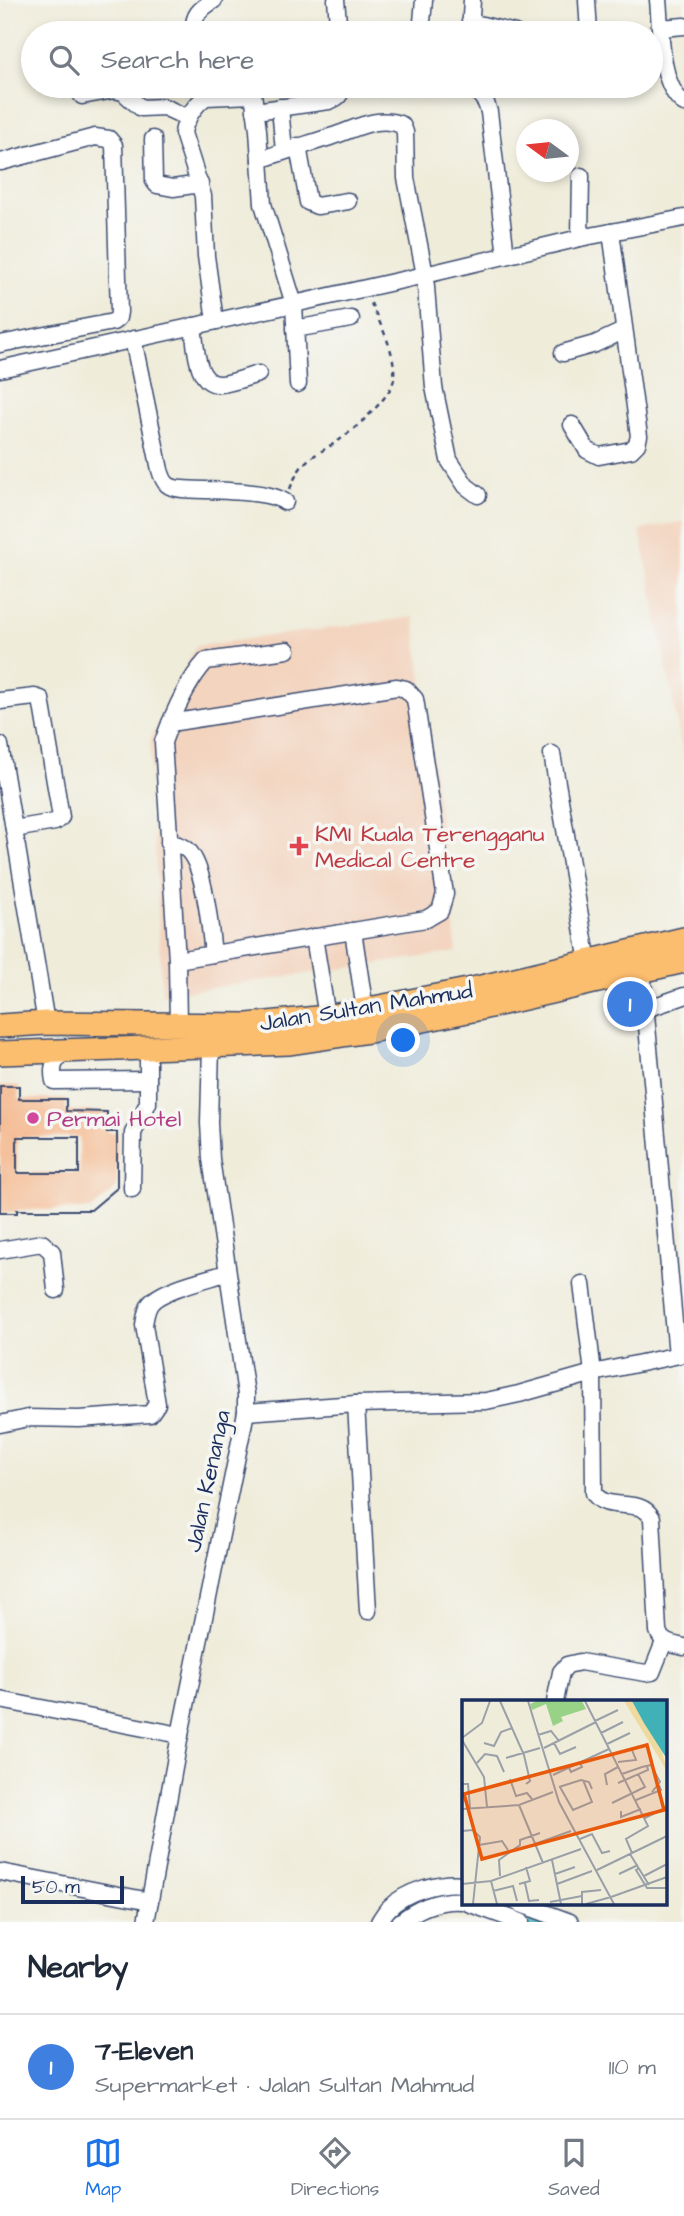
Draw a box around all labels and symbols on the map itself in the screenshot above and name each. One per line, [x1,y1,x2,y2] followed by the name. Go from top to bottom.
[516,119,579,182] north arrow
[315,818,544,876] place label: KMI Kuala Terengganu Medical Centre
[289,836,309,856] marker: KMI Kuala Terengganu Medical Centre
[257,974,475,1040] street label: Jalan Sultan Mahmud
[607,978,653,1030] pin: 1
[386,1023,420,1057] your location
[47,1103,181,1135] place label: Permai Hotel
[25,1110,41,1126] marker: Permai Hotel
[177,1407,240,1555] street label: Jalan Kenanga
[462,1700,666,1904] inset map
[21,1873,124,1905] scale bar

